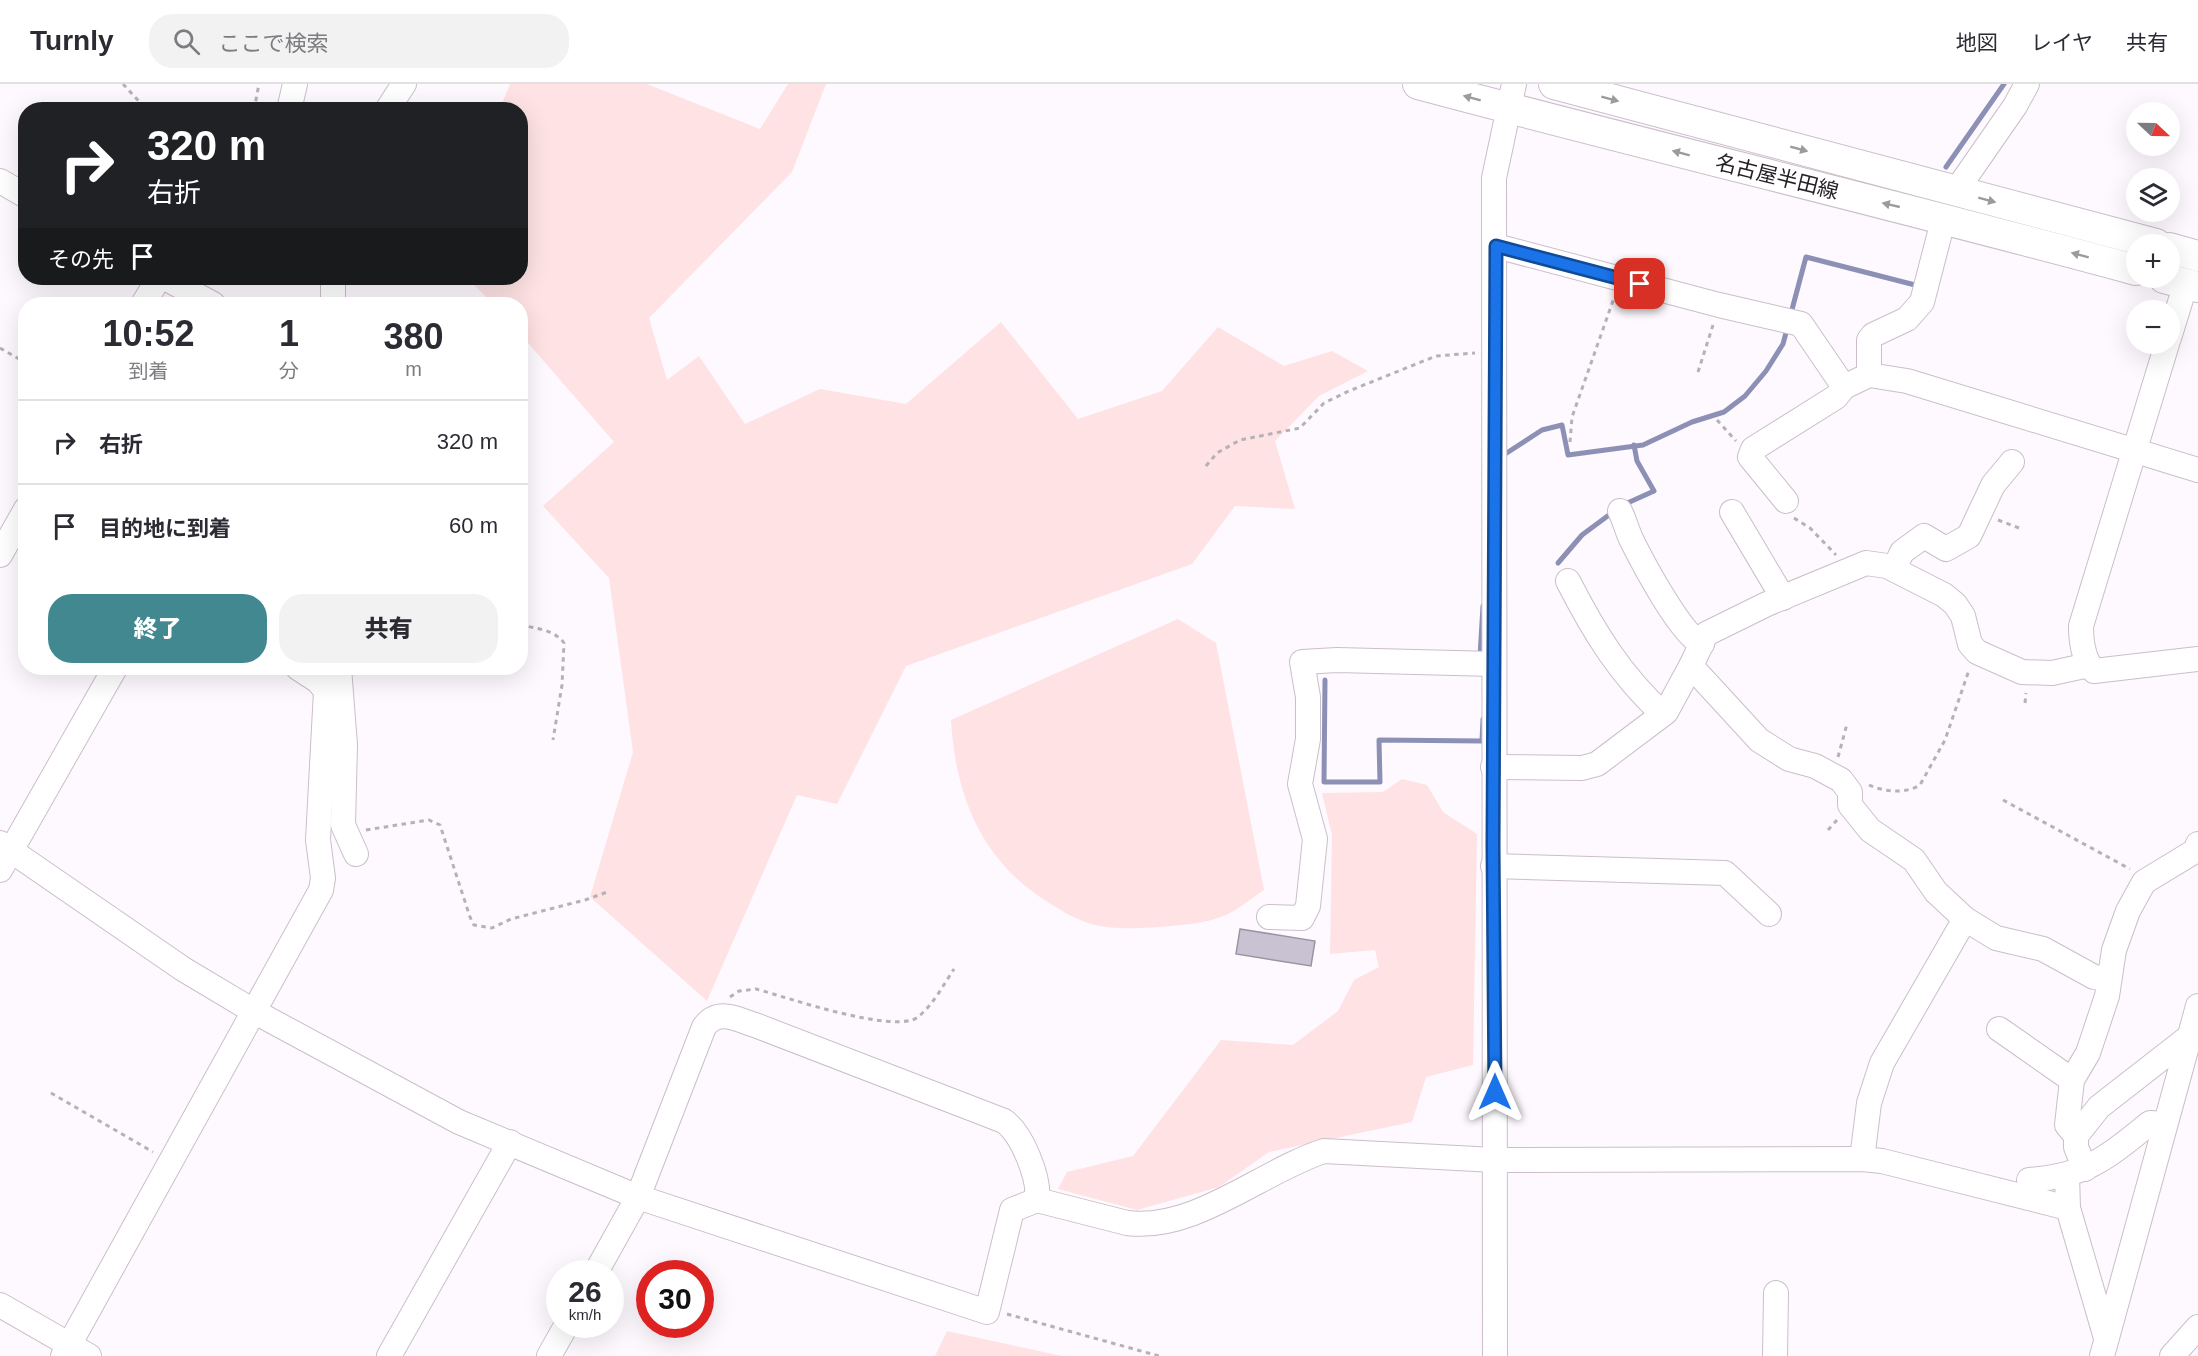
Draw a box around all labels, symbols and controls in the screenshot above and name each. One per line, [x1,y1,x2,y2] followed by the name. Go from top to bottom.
[149,14,569,68] search box
[30,25,113,56] text: Turnly
[170,25,203,58] icon: search
[218,31,329,56] text: ここで検索
[1956,31,1998,54] text: 地図
[2031,31,2093,54] text: レイヤ
[2126,31,2168,54] text: 共有
[1463,93,1482,103] one-way arrow
[1601,94,1619,104] one-way arrow
[2126,102,2180,156] north arrow
[2126,102,2180,354] map controls
[147,122,266,169] text: 320 m
[48,126,126,204] icon: right
[1790,144,1808,154] one-way arrow
[1672,148,1690,158] one-way arrow
[1713,150,1841,203] street label: 名古屋半田線
[2126,168,2180,222] button: layers
[147,178,201,208] text: 右折
[1978,195,1996,205] one-way arrow
[1881,200,1900,209] one-way arrow
[2126,234,2180,288] button: +
[126,240,159,273] icon: arrive
[48,247,114,272] text: その先
[2070,249,2089,259] one-way arrow
[1614,258,1665,309] pin
[1623,267,1656,300] icon: arrive
[2126,300,2180,354] button: −
[102,313,195,354] text: 10:52
[279,313,299,354] text: 1
[383,316,444,357] text: 380
[405,358,422,380] text: m
[128,360,168,382] text: 到着
[279,360,299,382] text: 分
[48,426,81,459] icon: right
[437,429,498,454] text: 320 m
[99,432,143,457] text: 右折
[48,510,81,543] icon: arrive
[449,513,498,538] text: 60 m
[99,516,231,541] text: 目的地に到着
[48,594,267,663] button: 終了
[279,594,498,663] button: 共有
[1463,1060,1527,1124] position arrow
[636,1260,714,1338] speed limit sign: 30
[568,1275,602,1308] text: 26
[569,1306,601,1323] text: km/h

